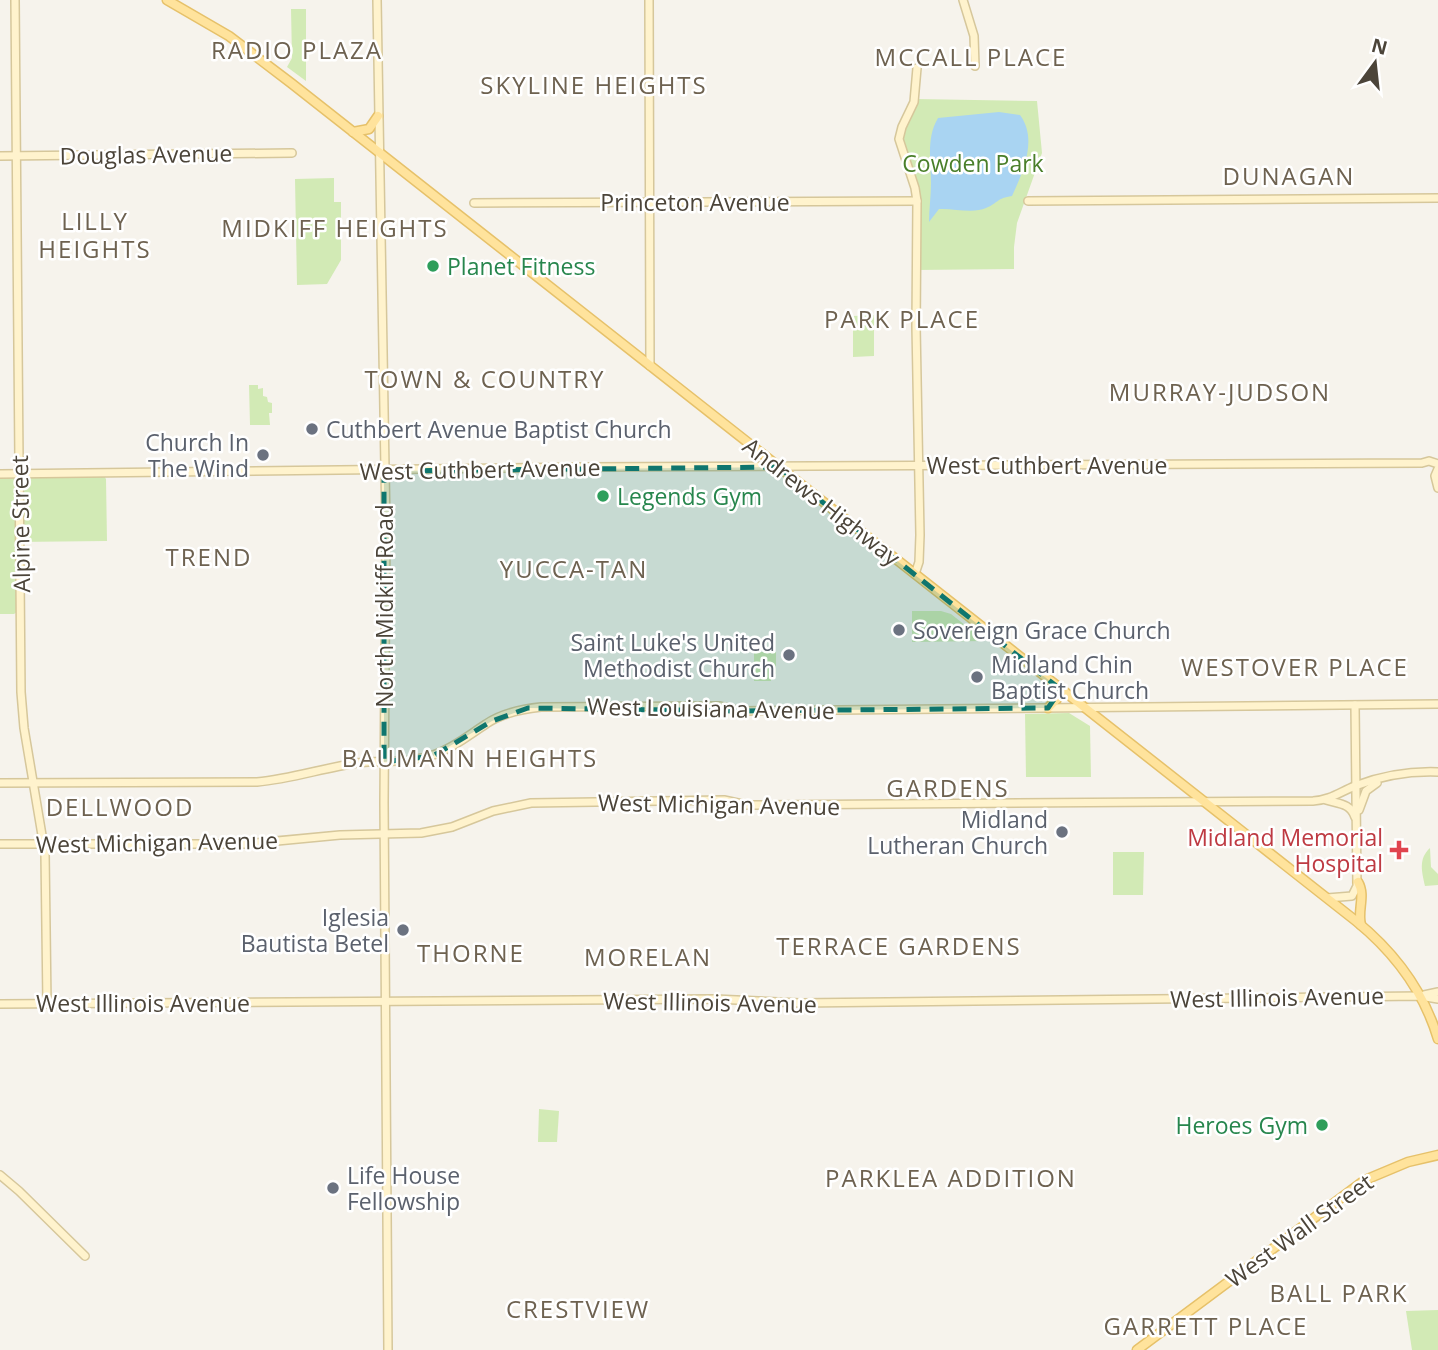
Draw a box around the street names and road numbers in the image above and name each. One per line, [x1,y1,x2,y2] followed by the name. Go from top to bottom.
[59,136,233,172] street label: Douglas Avenue
[600,186,790,218] street label: Princeton Avenue
[737,430,908,573] street label: Andrews Highway
[927,449,1167,481] street label: West Cuthbert Avenue
[359,451,601,487] street label: West Cuthbert Avenue
[3,455,37,593] street label: Alpine Street
[368,504,400,708] street label: North Midkiff Road
[587,690,835,726] street label: West Louisiana Avenue
[598,786,840,822] street label: West Michigan Avenue
[36,824,278,860] street label: West Michigan Avenue
[1170,979,1384,1015] street label: West Illinois Avenue
[603,984,817,1020] street label: West Illinois Avenue
[36,987,250,1019] street label: West Illinois Avenue
[1219,1166,1379,1294] street label: West Wall Street

